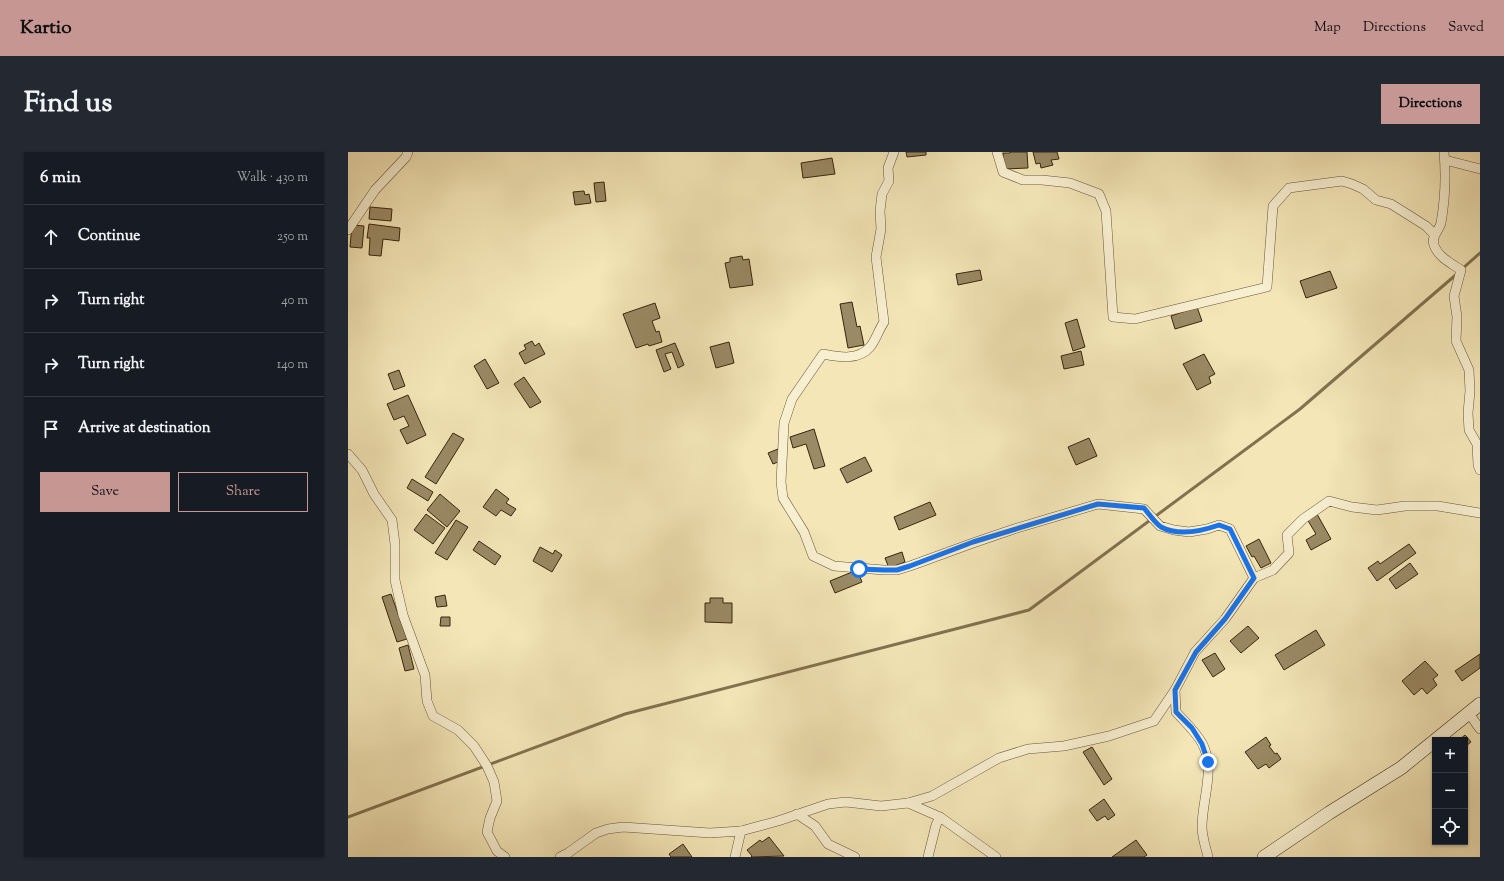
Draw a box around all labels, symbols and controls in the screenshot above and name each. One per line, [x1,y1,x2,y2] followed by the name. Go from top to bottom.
[20,15,72,42] text: Kartio
[1314,18,1341,38] text: Map
[1363,18,1426,38] text: Directions
[1448,18,1484,38] text: Saved
[24,84,112,124] text: Find us
[1381,84,1480,124] button: Directions
[40,166,81,190] text: 6 min
[237,169,308,187] text: Walk · 430 m
[40,226,62,248] icon: ahead
[78,226,140,247] text: Continue
[277,228,308,246] text: 250 m
[40,290,62,312] icon: right
[78,290,144,311] text: Turn right
[281,292,308,310] text: 40 m
[40,354,62,376] icon: right
[78,354,144,375] text: Turn right
[277,356,308,374] text: 140 m
[40,418,62,440] icon: arrive
[78,418,211,439] text: Arrive at destination
[40,472,170,512] button: Save
[178,472,308,512] button: Share
[850,560,868,578] route start
[1432,737,1468,845] map controls
[1432,737,1468,773] button: +
[1199,753,1217,771] route end
[1432,773,1468,809] button: −
[1432,809,1468,845] button: locate

